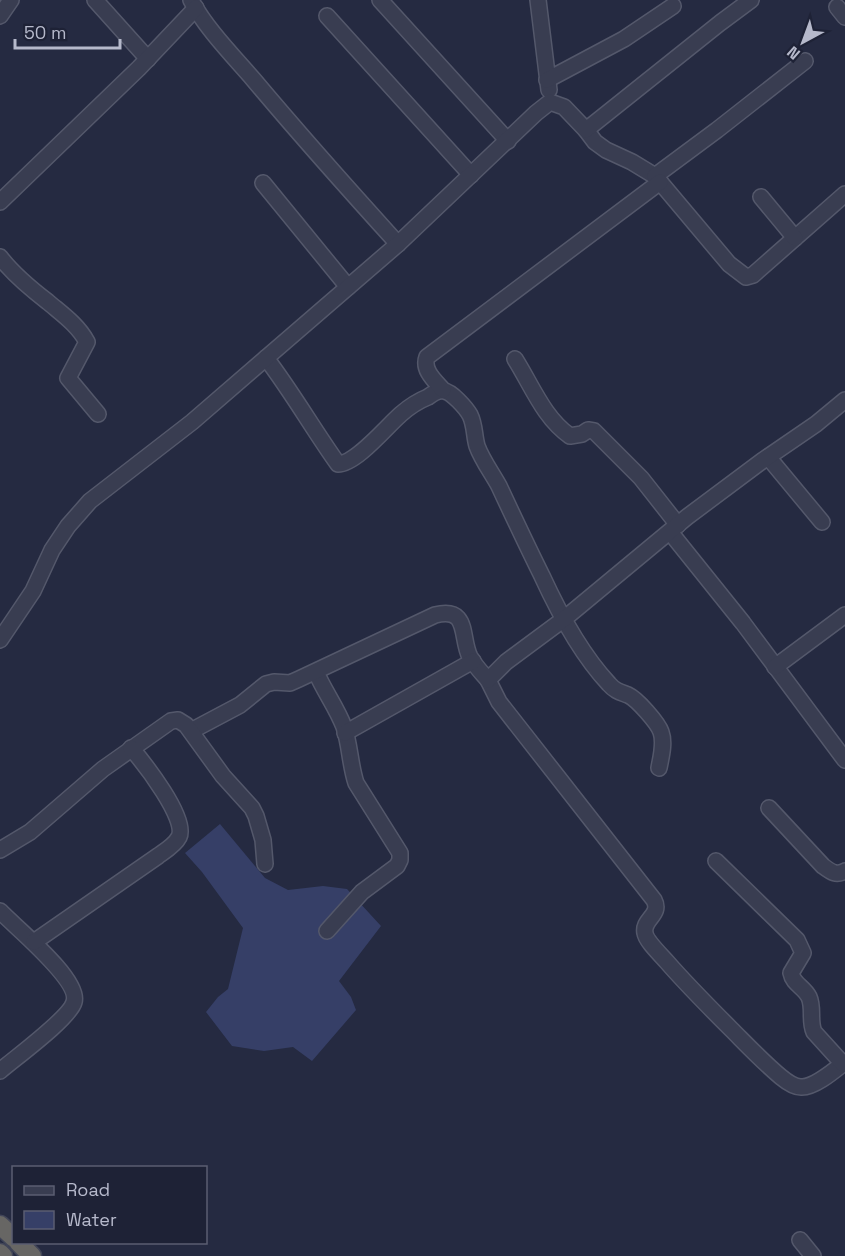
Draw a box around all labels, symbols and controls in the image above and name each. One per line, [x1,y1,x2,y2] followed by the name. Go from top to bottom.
[15,12,120,50] scale bar
[773,12,833,72] north arrow
[24,21,66,44] text: 50 m
[783,41,804,64] text: N
[12,1166,207,1244] legend
[66,1178,110,1201] text: Road
[66,1208,117,1231] text: Water

